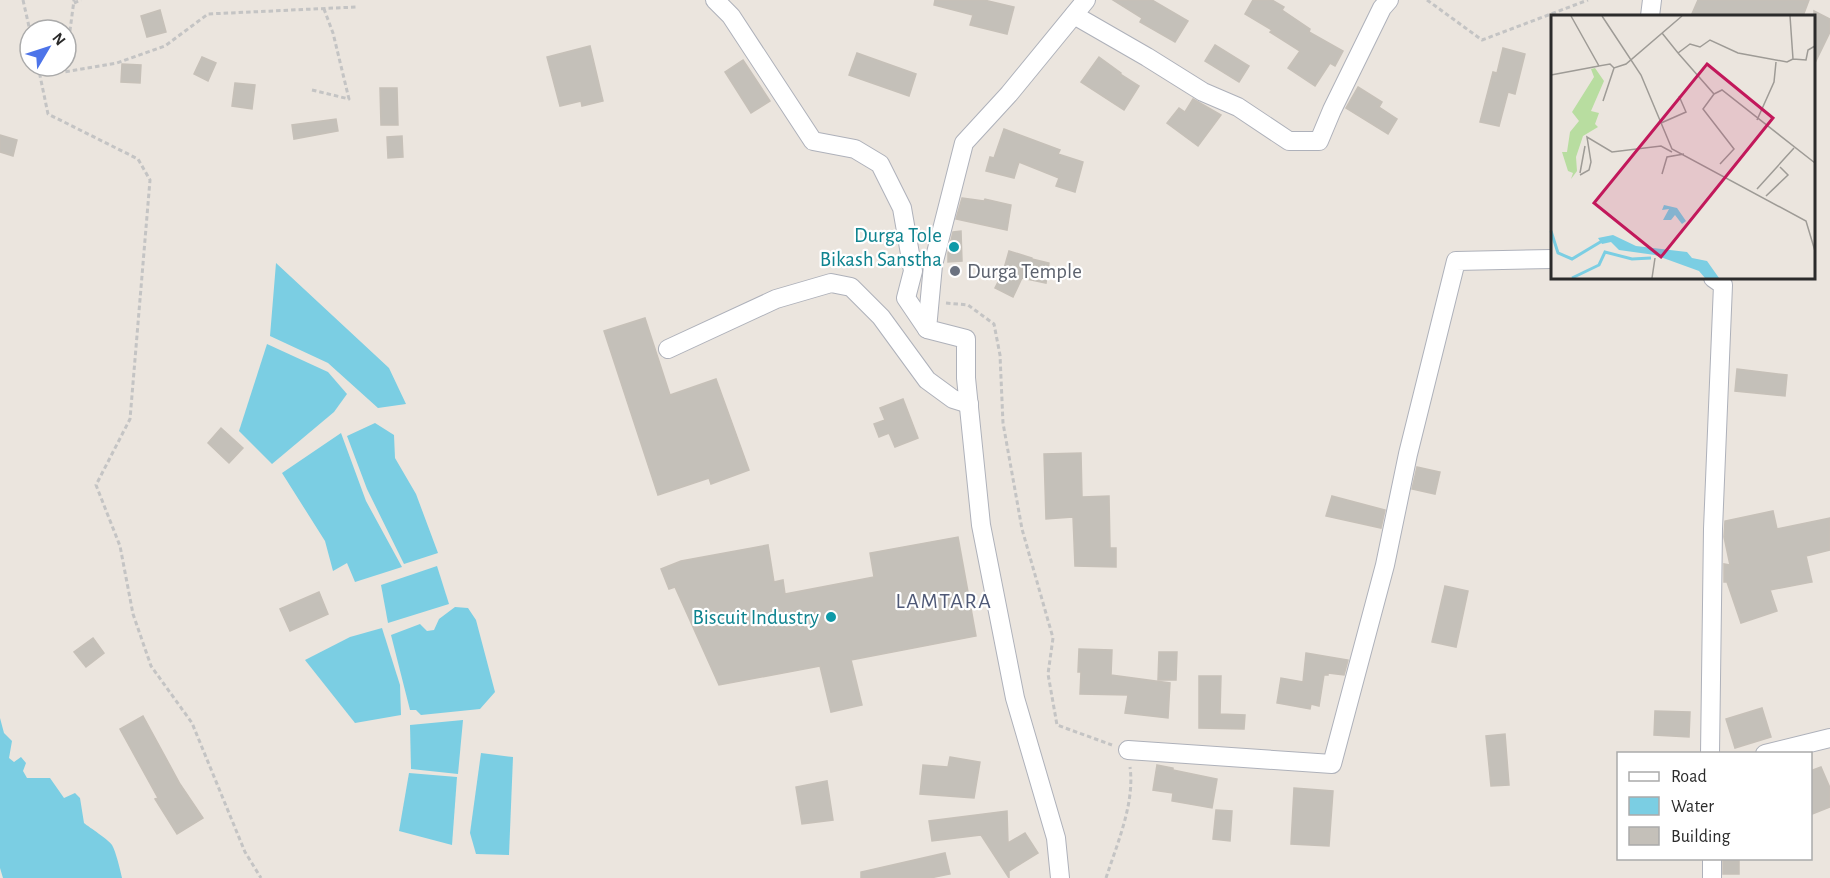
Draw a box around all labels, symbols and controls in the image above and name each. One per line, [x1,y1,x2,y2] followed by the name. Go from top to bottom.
[1551,15,1815,279] inset map
[18,18,78,78] north arrow
[49,30,69,49] text: N
[820,225,942,270] place label: Durga Tole Bikash Sanstha
[947,240,961,254] marker: Durga Tole Bikash Sanstha
[967,261,1082,282] place label: Durga Temple
[948,264,962,278] marker: Durga Temple
[896,590,992,612] district label: LAMTARA
[693,607,819,628] place label: Biscuit Industry
[824,610,838,624] marker: Biscuit Industry
[1617,752,1812,860] legend
[1671,768,1707,786] text: Road
[1671,798,1714,816] text: Water
[1671,828,1731,846] text: Building

